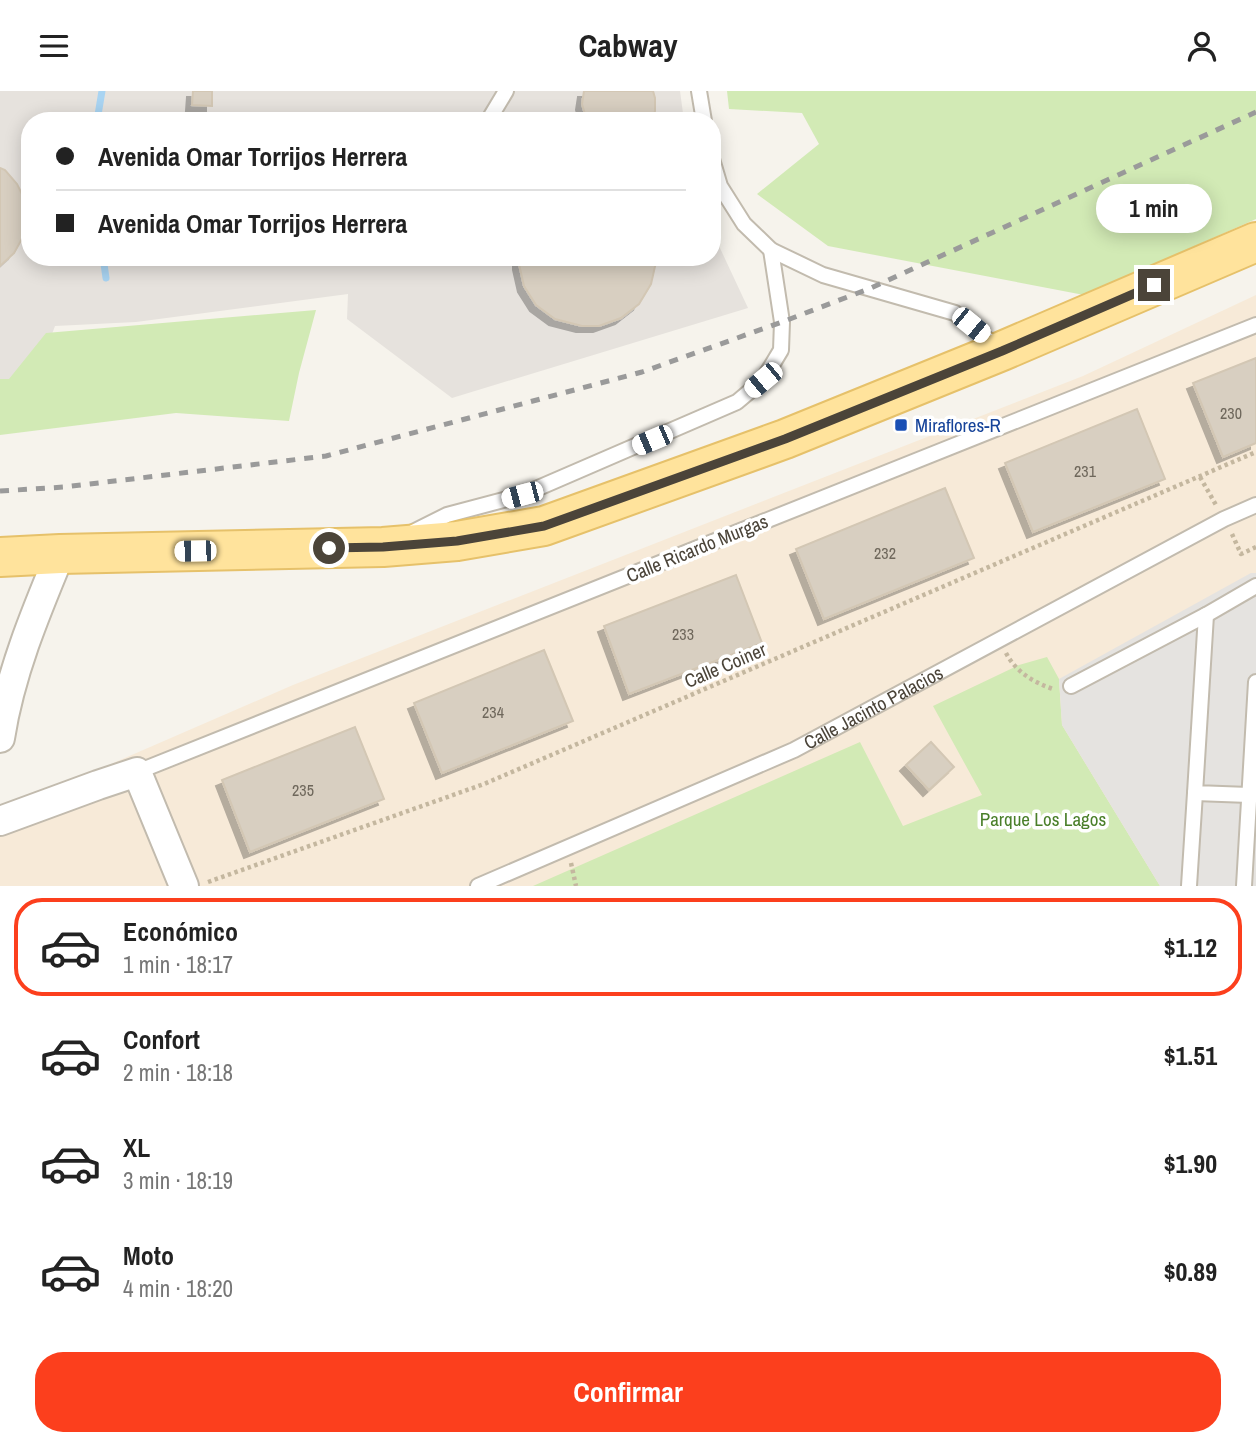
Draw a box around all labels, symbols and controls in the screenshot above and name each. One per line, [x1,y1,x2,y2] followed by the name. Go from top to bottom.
[578,24,678,67] text: Cabway
[35,27,73,65] icon: menu
[1183,27,1221,65] icon: person
[98,139,407,174] text: Avenida Omar Torrijos Herrera
[1096,183,1212,233] callout: 1 min
[1129,193,1179,224] text: 1 min
[98,206,407,241] text: Avenida Omar Torrijos Herrera
[1138,269,1170,301] route end
[949,304,994,346] car
[741,358,786,402] car
[1220,402,1242,424] house number: 230
[915,412,1001,438] place label: Miraflores-R
[893,417,909,433] marker: Miraflores-R
[629,422,676,458] car
[1074,460,1097,482] house number: 231
[499,479,546,511] car
[622,508,772,588] street label: Calle Ricardo Murgas
[313,532,345,564] route start
[174,540,217,562] car
[874,542,896,564] house number: 232
[672,623,694,645] house number: 233
[680,636,771,694] street label: Calle Coiner
[799,659,948,755] street label: Calle Jacinto Palacios
[482,701,504,723] house number: 234
[292,779,314,801] house number: 235
[980,806,1106,832] park label: Parque Los Lagos
[123,914,238,949] text: Económico
[39,916,102,979] icon: car
[1164,930,1217,965] text: $1.12
[123,949,233,980] text: 1 min · 18:17
[123,1022,200,1057] text: Confort
[39,1024,102,1087] icon: car
[1164,1038,1217,1073] text: $1.51
[123,1057,233,1088] text: 2 min · 18:18
[123,1130,150,1165] text: XL
[39,1132,102,1195] icon: car
[1164,1146,1217,1181] text: $1.90
[123,1165,233,1196] text: 3 min · 18:19
[123,1238,174,1273] text: Moto
[39,1240,102,1303] icon: car
[1164,1254,1217,1289] text: $0.89
[123,1273,233,1304] text: 4 min · 18:20
[35,1352,1221,1432] button: Confirmar

